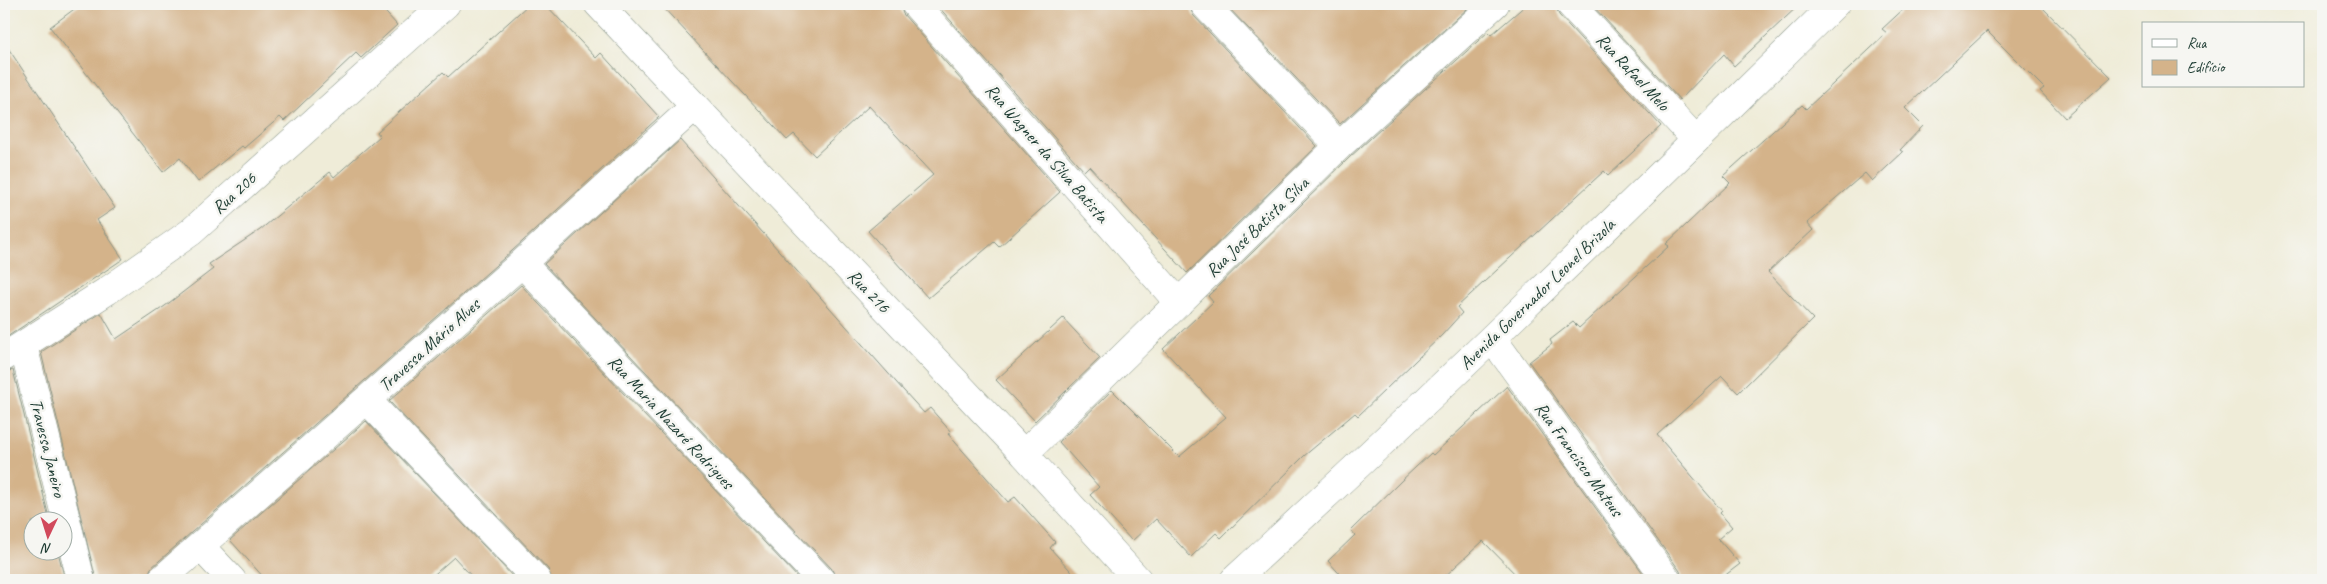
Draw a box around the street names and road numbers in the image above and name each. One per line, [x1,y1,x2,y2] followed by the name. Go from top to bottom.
[1592,29,1676,117] street label: Rua Rafael Melo
[981,79,1114,228] street label: Rua Wagner da Silva Batista
[207,167,261,218] street label: Rua 206
[1201,171,1314,282] street label: Rua José Batista Silva
[1455,213,1620,374] street label: Avenida Governador Leonel Brizola
[843,265,895,318] street label: Rua 216
[374,293,485,396] street label: Travessa Mário Alves
[603,351,740,495] street label: Rua Maria Nazaré Rodrigues
[25,397,71,501] street label: Travessa Janeiro
[1530,398,1629,522] street label: Rua Francisco Mateus

